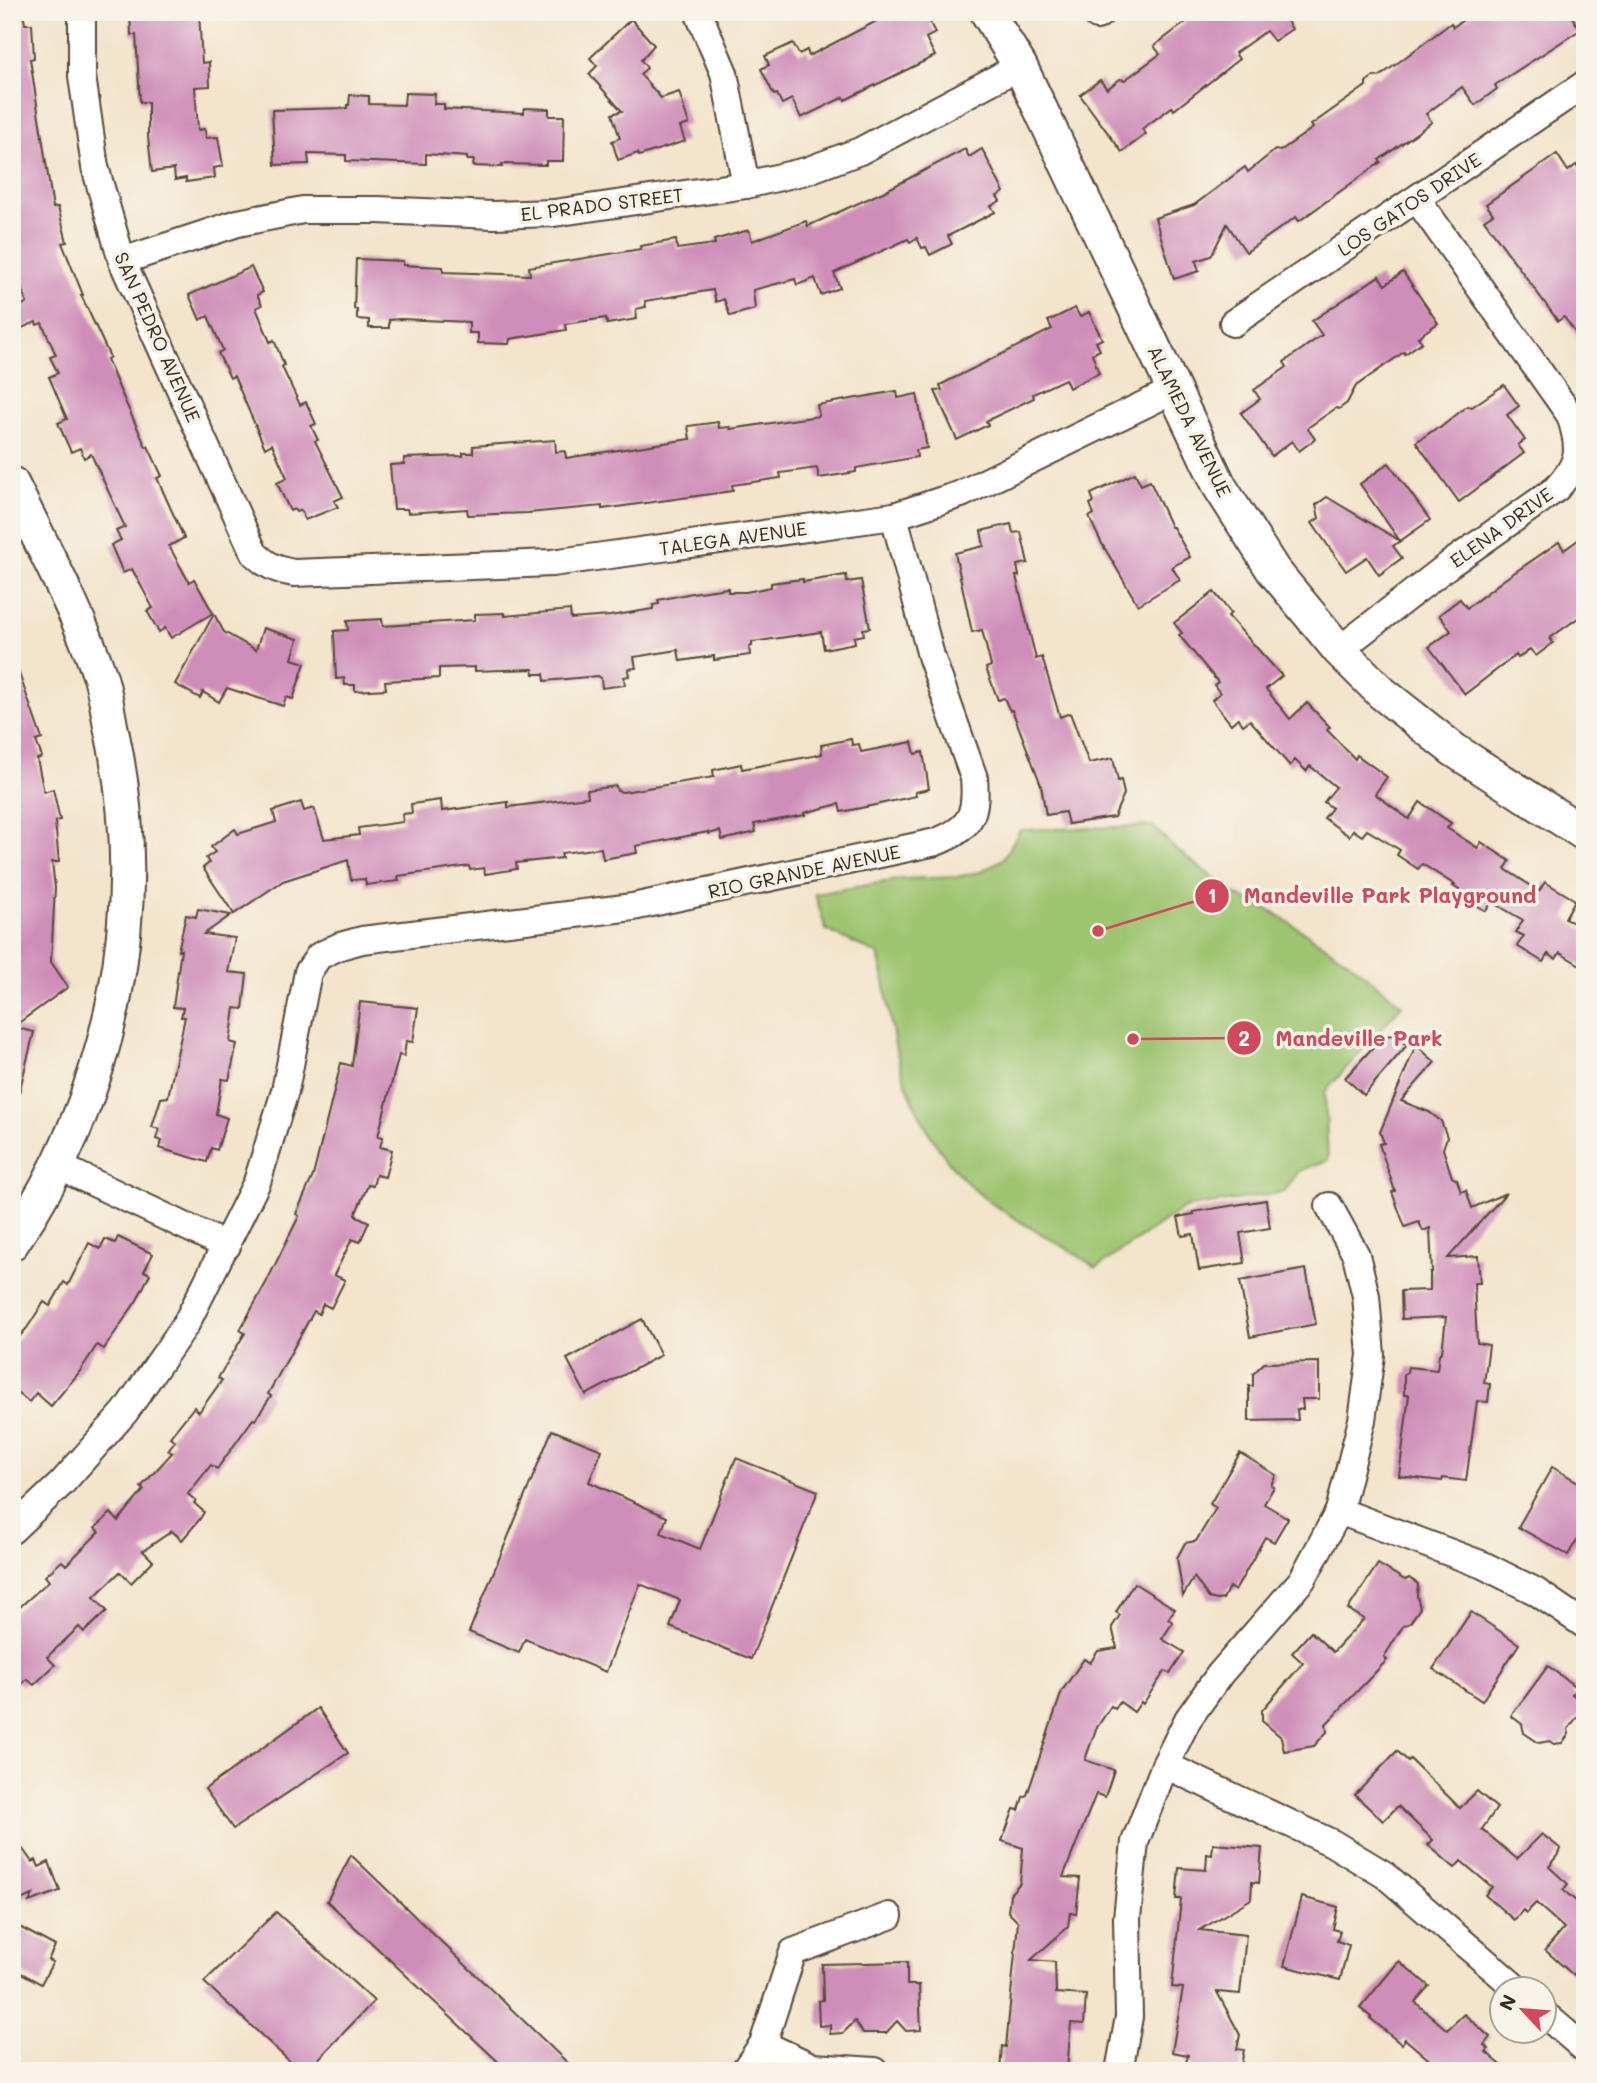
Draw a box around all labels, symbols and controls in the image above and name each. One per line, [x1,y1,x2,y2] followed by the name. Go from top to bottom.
[1332,147,1486,261] street label: LOS GATOS DRIVE
[519,182,685,226] street label: EL PRADO STREET
[109,248,207,426] street label: SAN PEDRO AVENUE
[1142,341,1238,501] street label: ALAMEDA AVENUE
[1444,481,1558,573] street label: ELENA DRIVE
[658,515,809,561] street label: TALEGA AVENUE
[706,838,903,904] street label: RIO GRANDE AVENUE
[1195,875,1550,917] callout: Mandeville Park Playground
[1207,881,1217,908] text: 1
[1244,881,1536,909] text: Mandeville Park Playground
[1227,1017,1457,1059] callout: Mandeville Park
[1238,1024,1250,1051] text: 2
[1275,1024,1443,1051] text: Mandeville Park
[1488,1974,1558,2044] north arrow
[1493,1990,1522,2014] text: N

